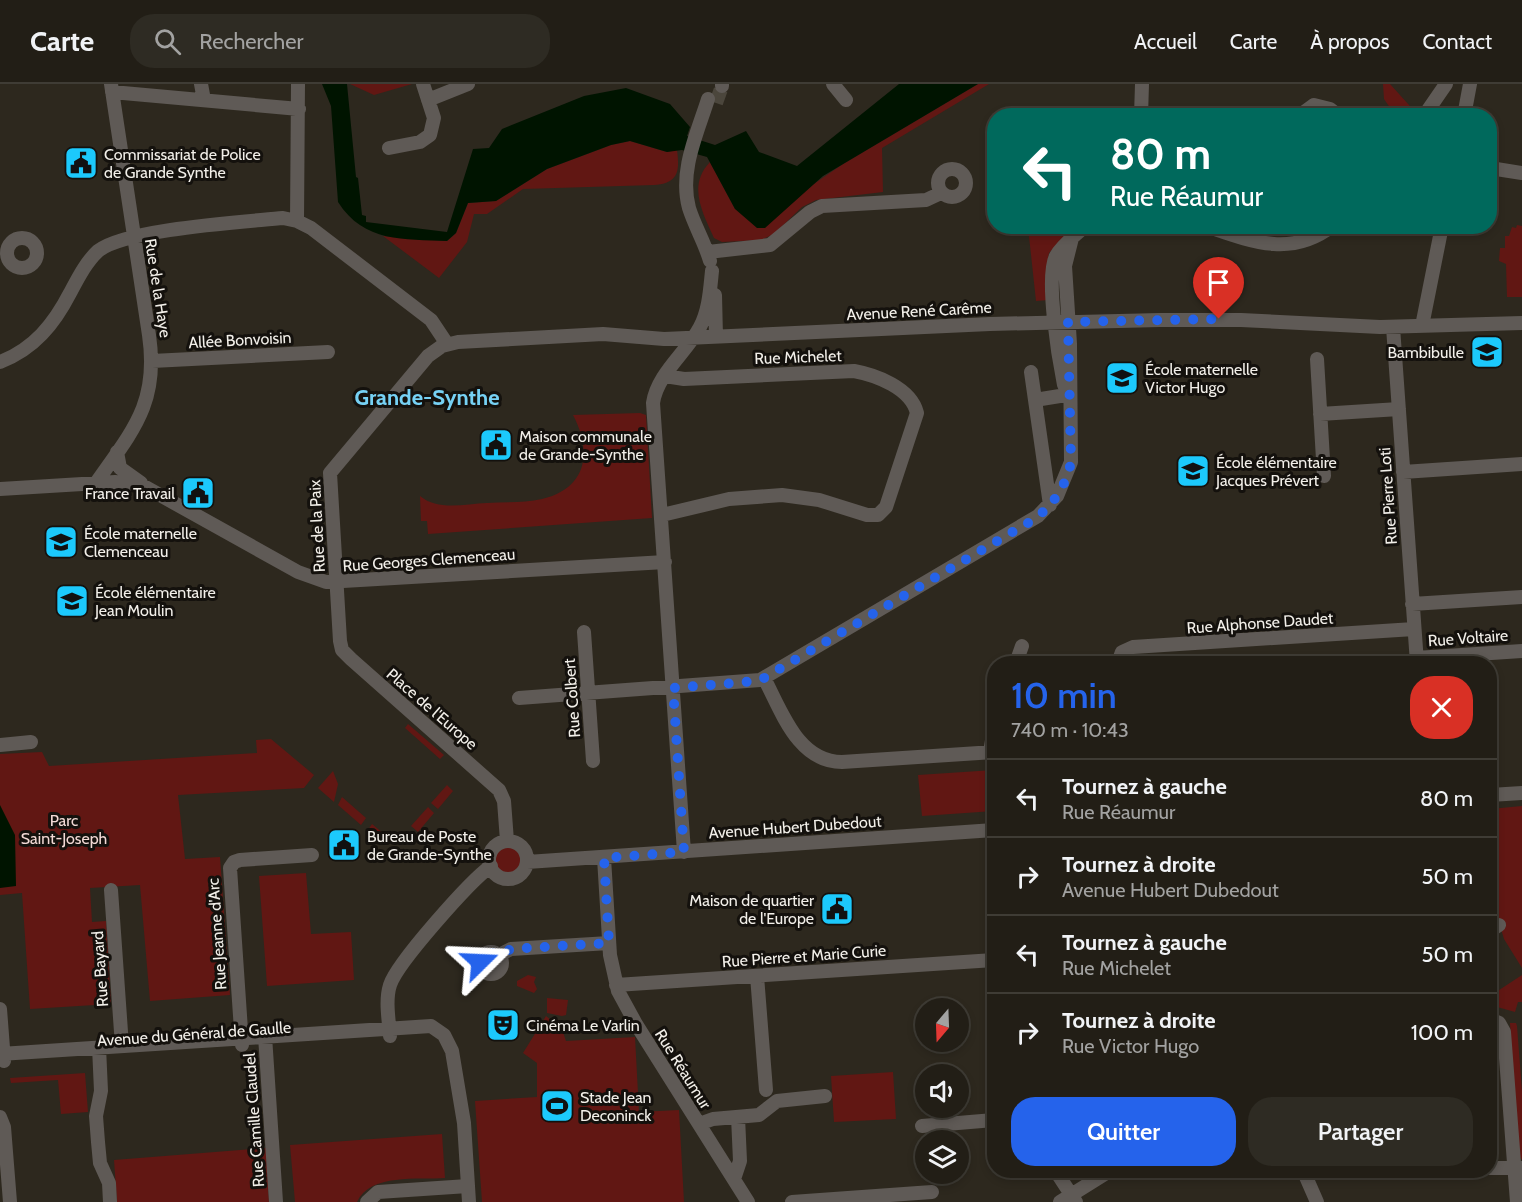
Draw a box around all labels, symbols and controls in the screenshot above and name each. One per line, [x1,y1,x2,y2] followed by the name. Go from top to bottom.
[130,14,550,68] search box
[30,24,94,58] text: Carte
[151,25,184,58] icon: search
[199,28,303,55] text: Rechercher
[1134,29,1197,54] text: Accueil
[1230,29,1277,54] text: Carte
[1310,29,1389,54] text: À propos
[1422,29,1492,54] text: Contact
[1110,128,1211,180] text: 80 m
[1011,132,1089,210] icon: left
[63,145,99,181] public building icon: Commissariat de Police de Grande Synthe
[104,145,261,182] place label: Commissariat de Police de Grande Synthe
[1110,180,1263,213] text: Rue Réaumur
[141,237,175,339] street label: Rue de la Haye
[1193,257,1244,319] pin
[1202,266,1235,299] icon: arrive
[846,298,992,324] street label: Avenue René Carême
[188,328,292,352] street label: Allée Bonvoisin
[1469,334,1505,370] school or university icon: Bambibulle
[1388,343,1464,362] place label: Bambibulle
[754,346,843,368] street label: Rue Michelet
[1104,360,1140,396] school or university icon: École maternelle Victor Hugo
[1145,360,1258,397] place label: École maternelle Victor Hugo
[354,384,500,411] district label: Grande-Synthe
[478,427,514,463] public building icon: Maison communale de Grande-Synthe
[519,427,652,464] place label: Maison communale de Grande-Synthe
[1375,447,1401,545] street label: Rue Pierre Loti
[1175,453,1211,489] school or university icon: École élémentaire Jacques Prévert
[1215,453,1337,490] place label: École élémentaire Jacques Prévert
[180,475,216,511] public building icon: France Travail
[305,479,329,573] street label: Rue de la Paix
[85,484,175,503] place label: France Travail
[43,524,79,560] school or university icon: École maternelle Clemenceau
[84,524,197,561] place label: École maternelle Clemenceau
[342,544,516,576] street label: Rue Georges Clemenceau
[54,583,90,619] school or university icon: École élémentaire Jean Moulin
[94,583,216,620] place label: École élémentaire Jean Moulin
[1186,608,1335,638] street label: Rue Alphonse Daudet
[1427,626,1509,650] street label: Rue Voltaire
[560,657,584,738] street label: Rue Colbert
[383,664,481,754] street label: Place de l'Europe
[1011,673,1117,717] text: 10 min
[1410,676,1473,739] button: close
[1011,718,1129,742] text: 740 m · 10:43
[1062,773,1227,800] text: Tournez à gauche
[1011,782,1044,815] icon: left
[1420,785,1473,812] text: 80 m
[1062,800,1175,824] text: Rue Réaumur
[21,811,107,848] park label: Parc Saint-Joseph
[708,811,883,843] street label: Avenue Hubert Dubedout
[326,827,362,863] public building icon: Bureau de Poste de Grande-Synthe
[367,827,492,864] place label: Bureau de Poste de Grande-Synthe
[1062,851,1216,878] text: Tournez à droite
[1011,860,1044,893] icon: right
[1421,863,1473,890] text: 50 m
[204,877,230,991] street label: Rue Jeanne d'Arc
[1062,878,1279,902] text: Avenue Hubert Dubedout
[689,891,815,928] place label: Maison de quartier de l'Europe
[819,891,855,927] public building icon: Maison de quartier de l'Europe
[1062,929,1227,956] text: Tournez à gauche
[88,930,112,1008] street label: Rue Bayard
[448,930,512,994] position arrow
[1011,938,1044,971] icon: left
[721,941,887,971] street label: Rue Pierre et Marie Curie
[1421,941,1473,968] text: 50 m
[1062,956,1171,980] text: Rue Michelet
[915,998,969,1052] north arrow
[915,998,969,1184] map controls
[485,1007,521,1043] theatre icon: Cinéma Le Varlin
[1062,1007,1216,1034] text: Tournez à droite
[526,1016,640,1035] place label: Cinéma Le Varlin
[1011,1016,1044,1049] icon: right
[96,1018,292,1050] street label: Avenue du Général de Gaulle
[1411,1019,1473,1046] text: 100 m
[651,1026,716,1113] street label: Rue Réaumur
[1062,1034,1199,1058] text: Rue Victor Hugo
[240,1052,268,1188] street label: Rue Camille Claudel
[915,1064,969,1118] button: sound
[539,1088,575,1124] sports icon: Stade Jean Deconinck
[580,1088,652,1125] place label: Stade Jean Deconinck
[1011,1097,1236,1166] button: Quitter
[1248,1097,1473,1166] button: Partager
[915,1130,969,1184] button: layers

